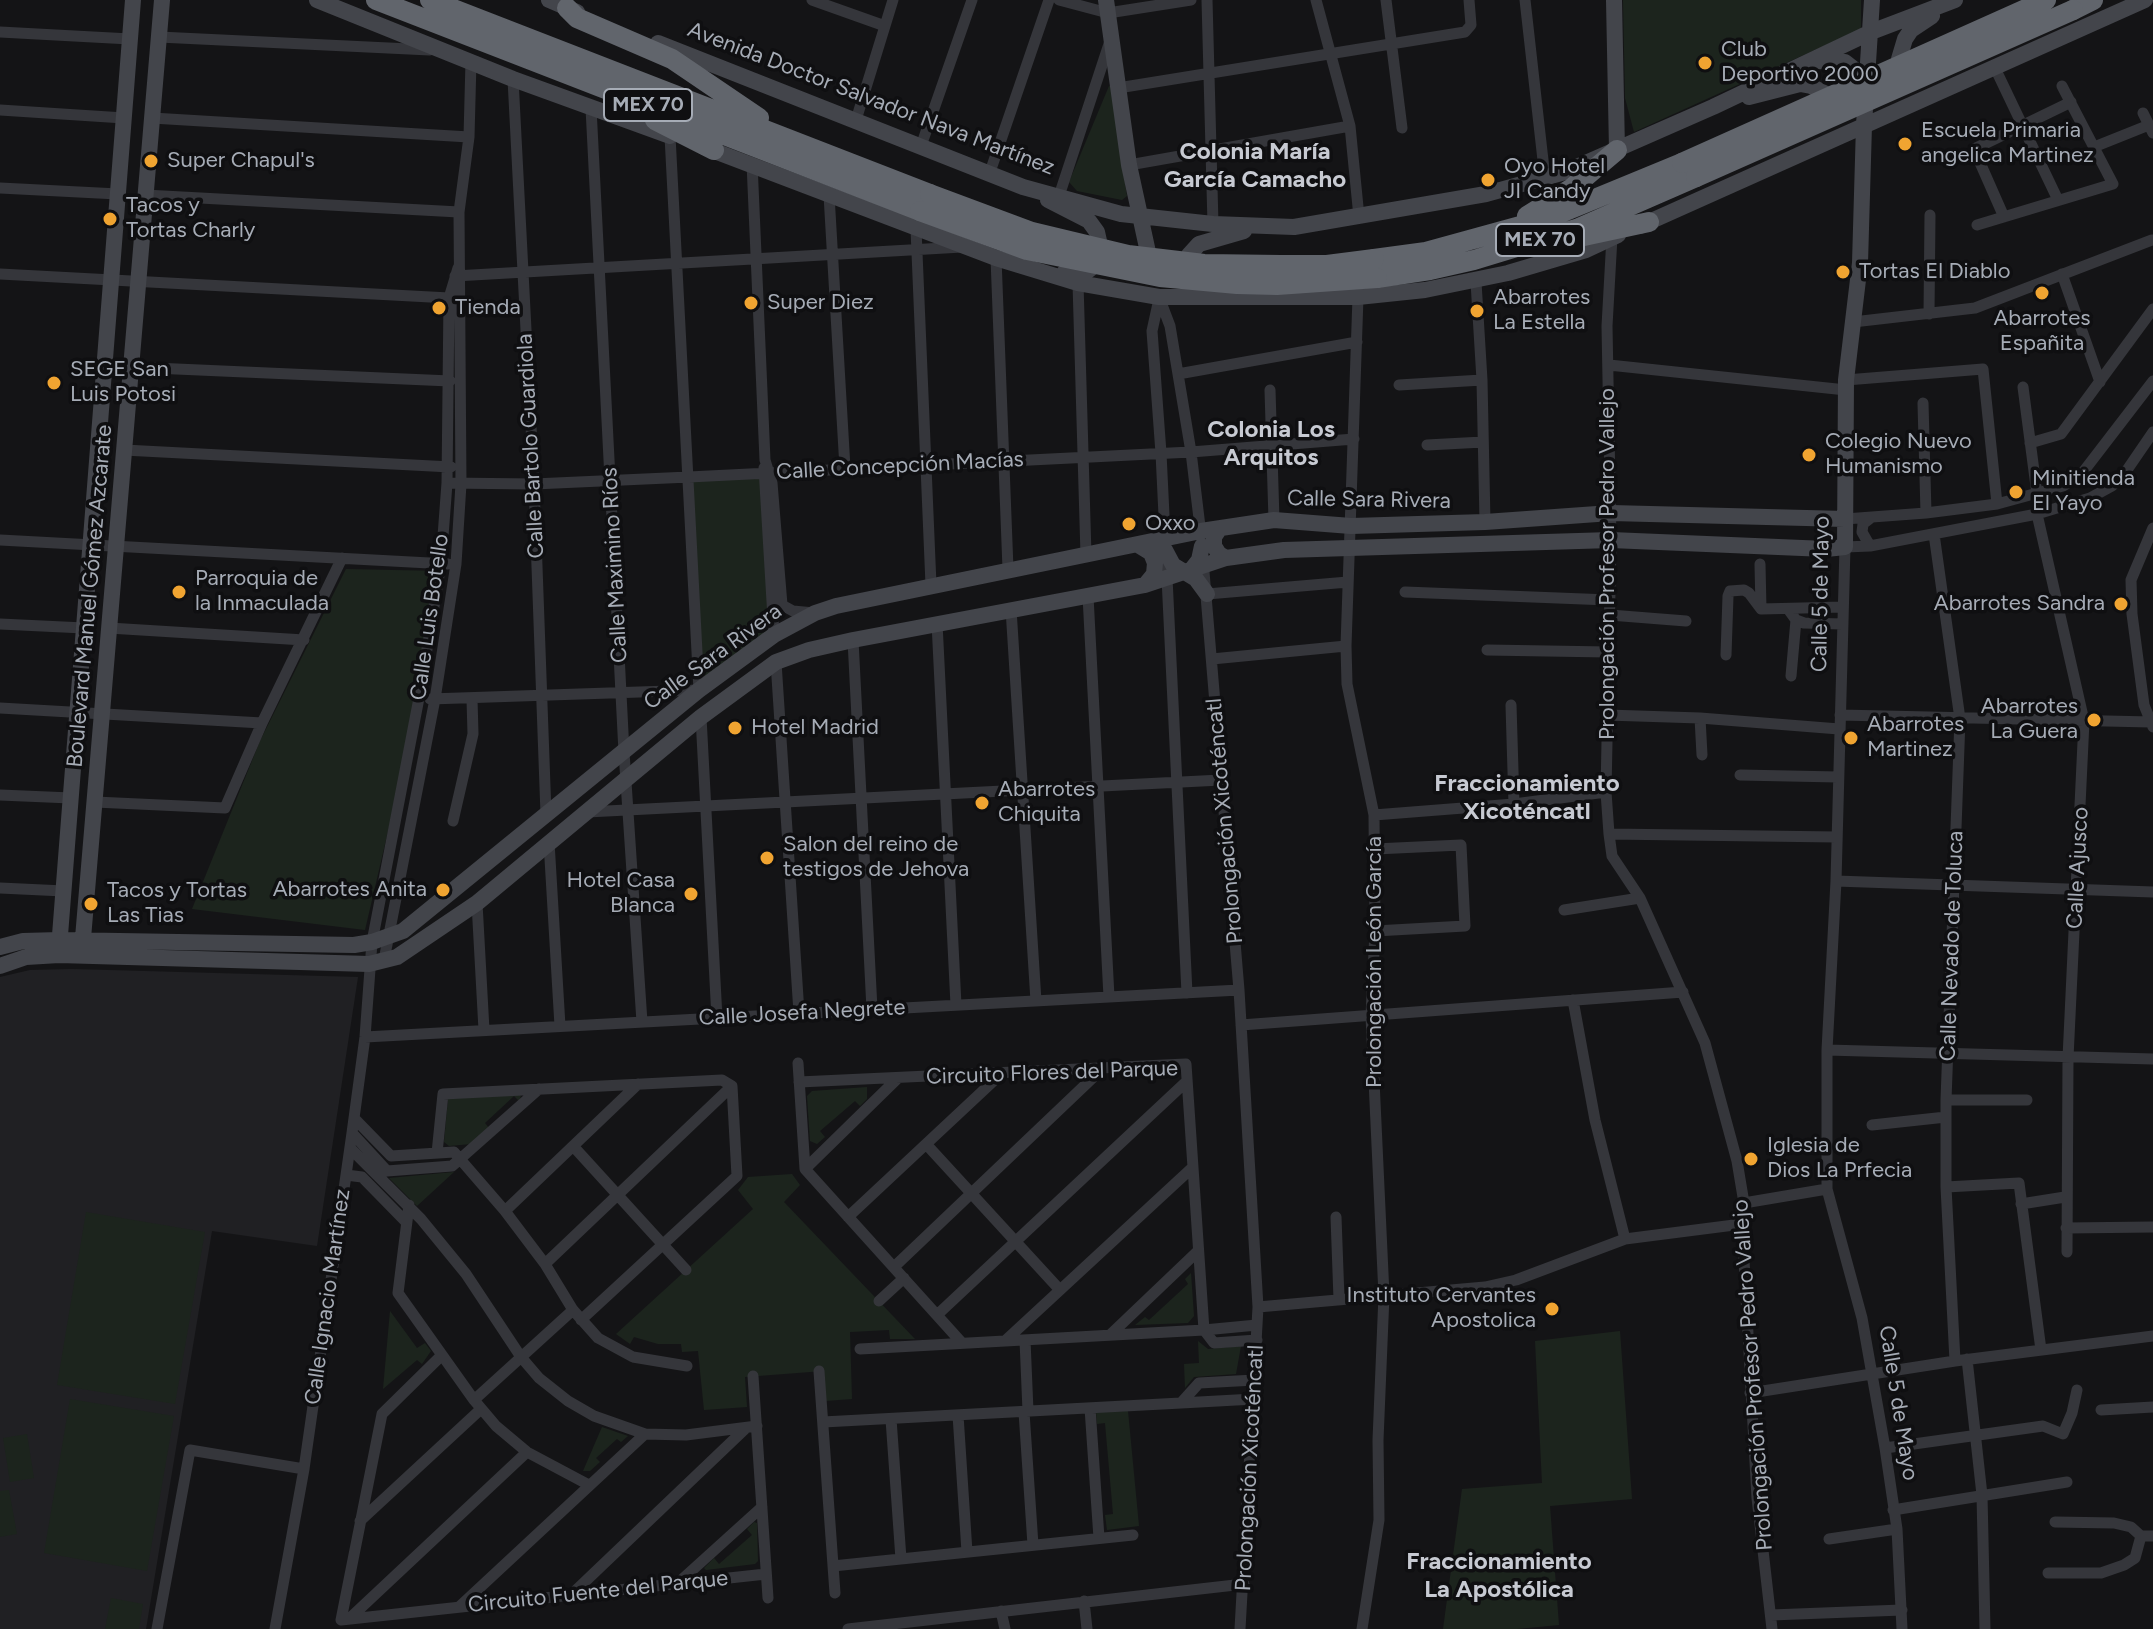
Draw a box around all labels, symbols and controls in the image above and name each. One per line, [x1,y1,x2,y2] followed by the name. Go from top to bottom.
[684,17,1058,181] street label: Avenida Doctor Salvador Nava Martínez
[1721,37,1879,88] place label: Club Deportivo 2000
[1696,54,1714,72] marker: Club Deportivo 2000
[604,89,692,121] road number: MEX 70
[1921,118,2094,170] place label: Escuela Primaria angelica Martinez
[1896,135,1914,153] marker: Escuela Primaria angelica Martinez
[1164,138,1346,194] district label: Colonia María García Camacho
[167,148,315,174] place label: Super Chapul's
[142,152,160,170] marker: Super Chapul's
[1504,154,1605,206] place label: Oyo Hotel JI Candy
[1479,171,1497,189] marker: Oyo Hotel JI Candy
[126,193,255,244] place label: Tacos y Tortas Charly
[101,210,119,228] marker: Tacos y Tortas Charly
[1496,224,1584,256] road number: MEX 70
[1859,259,2010,285] place label: Tortas El Diablo
[1834,263,1852,281] marker: Tortas El Diablo
[2033,284,2051,302] marker: Abarrotes Españita
[1493,285,1590,336] place label: Abarrotes La Estella
[767,290,874,316] place label: Super Diez
[742,294,760,312] marker: Super Diez
[455,295,521,321] place label: Tienda
[430,299,448,317] marker: Tienda
[1468,302,1486,320] marker: Abarrotes La Estella
[1993,306,2091,358] place label: Abarrotes Españita
[512,333,550,559] street label: Calle Bartolo Guardiola
[70,357,176,408] place label: SEGE San Luis Potosi
[45,374,63,392] marker: SEGE San Luis Potosi
[1595,388,1621,740] street label: Prolongación Profesor Pedro Vallejo
[1207,416,1335,472] district label: Colonia Los Arquitos
[62,423,118,769] street label: Boulevard Manuel Gómez Azcarate
[1825,429,1972,480] place label: Colegio Nuevo Humanismo
[776,446,1024,486] street label: Calle Concepción Macías
[1800,446,1818,464] marker: Colegio Nuevo Humanismo
[2032,466,2135,518] place label: Minitienda El Yayo
[597,467,633,663] street label: Calle Maximino Ríos
[2007,483,2025,501] marker: Minitienda El Yayo
[1287,485,1451,515] street label: Calle Sara Rivera
[1145,511,1196,537] place label: Oxxo
[1120,515,1138,533] marker: Oxxo
[1806,516,1836,672] street label: Calle 5 de Mayo
[405,532,455,702] street label: Calle Luis Botello
[195,566,329,618] place label: Parroquia de la Inmaculada
[170,583,188,601] marker: Parroquia de la Inmaculada
[1934,591,2105,617] place label: Abarrotes Sandra
[2112,595,2130,613] marker: Abarrotes Sandra
[639,598,787,716] street label: Calle Sara Rivera
[1981,694,2078,746] place label: Abarrotes La Guera
[1201,697,1249,945] street label: Prolongación Xicoténcatl
[2085,711,2103,729] marker: Abarrotes La Guera
[1867,712,1964,764] place label: Abarrotes Martinez
[751,715,879,741] place label: Hotel Madrid
[726,719,744,737] marker: Hotel Madrid
[1842,729,1860,747] marker: Abarrotes Martinez
[1434,770,1620,826] district label: Fraccionamiento Xicoténcatl
[998,777,1095,828] place label: Abarrotes Chiquita
[973,794,991,812] marker: Abarrotes Chiquita
[2062,806,2094,930] street label: Calle Ajusco
[1935,830,1969,1062] street label: Calle Nevado de Toluca
[783,832,969,884] place label: Salon del reino de testigos de Jehova
[1362,836,1388,1088] street label: Prolongación León García
[758,849,776,867] marker: Salon del reino de testigos de Jehova
[567,868,675,920] place label: Hotel Casa Blanca
[273,877,427,903] place label: Abarrotes Anita
[107,878,247,930] place label: Tacos y Tortas Las Tias
[434,881,452,899] marker: Abarrotes Anita
[682,885,700,903] marker: Hotel Casa Blanca
[82,895,100,913] marker: Tacos y Tortas Las Tias
[698,994,906,1032] street label: Calle Josefa Negrete
[926,1055,1178,1091] street label: Circuito Flores del Parque
[1767,1133,1912,1184] place label: Iglesia de Dios La Prfecia
[1742,1150,1760,1168] marker: Iglesia de Dios La Prfecia
[300,1187,356,1407] street label: Calle Ignacio Martínez
[1728,1198,1778,1552] street label: Prolongación Profesor Pedro Vallejo
[1347,1283,1536,1334] place label: Instituto Cervantes Apostolica
[1543,1300,1561,1318] marker: Instituto Cervantes Apostolica
[1873,1324,1923,1482] street label: Calle 5 de Mayo
[1230,1344,1270,1592] street label: Prolongación Xicoténcatl
[1406,1548,1592,1604] district label: Fraccionamiento La Apostólica
[467,1565,729,1619] street label: Circuito Fuente del Parque

